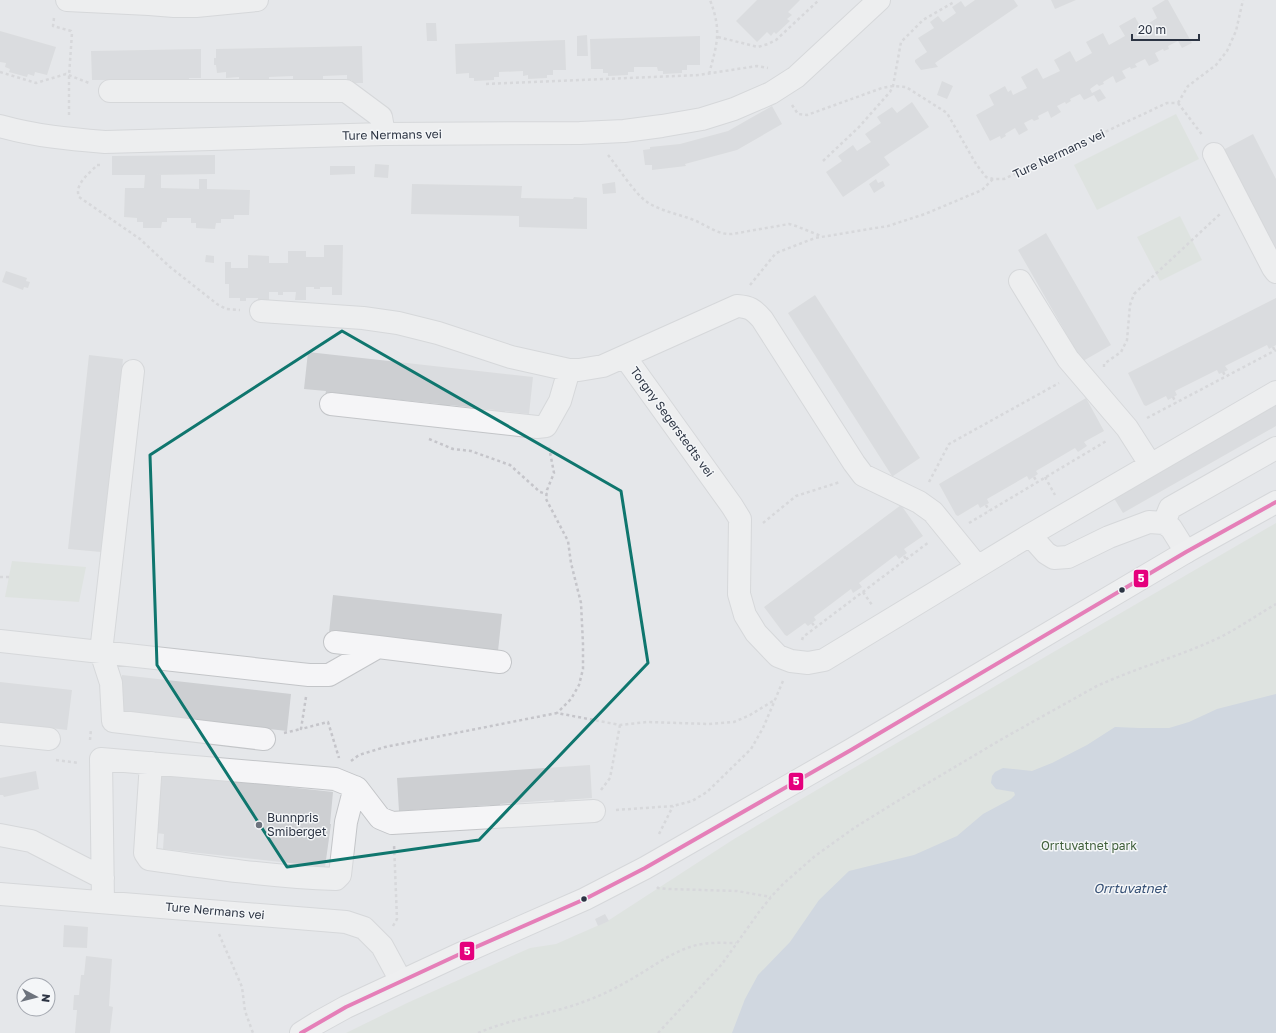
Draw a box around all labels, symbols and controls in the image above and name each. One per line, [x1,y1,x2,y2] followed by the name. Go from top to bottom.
[1132,16,1199,42] scale bar
[1138,22,1166,37] text: 20 m
[342,126,442,143] street label: Ture Nermans vei
[1010,126,1107,181] street label: Ture Nermans vei
[627,364,717,480] street label: Torgny Segerstedts vei
[1133,569,1149,588] line badge: 5
[1138,571,1145,584] text: 5
[1117,585,1127,595] unlabelled marker
[788,772,804,791] line badge: 5
[793,774,800,787] text: 5
[267,810,327,839] place label: Bunnpris Smiberget
[254,820,264,830] marker: Bunnpris Smiberget
[1041,838,1137,853] park label: Orrtuvatnet park
[1093,880,1168,896] water label: Orrtuvatnet
[579,894,589,904] unlabelled marker
[165,899,265,922] street label: Ture Nermans vei
[459,941,475,961] line badge: 5
[464,944,471,957] text: 5
[16,977,56,1017] north arrow
[39,993,53,1003] text: N

